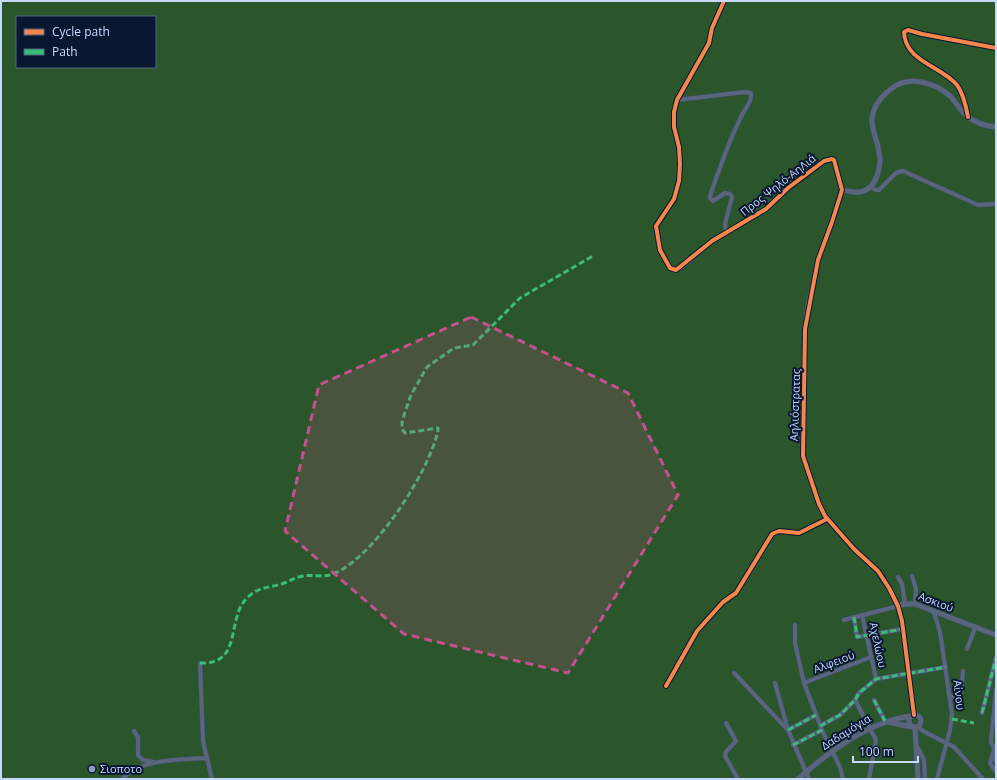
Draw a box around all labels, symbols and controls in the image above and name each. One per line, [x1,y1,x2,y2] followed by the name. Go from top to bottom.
[16,16,156,68] legend
[52,23,110,40] text: Cycle path
[52,43,78,60] text: Path
[737,150,819,219] street label: Προς Ψηλό-ΑηΛιά
[786,369,803,441] street label: Αηλιόστρατας
[916,588,956,615] street label: Ασκιού
[866,621,891,669] street label: Αχελώου
[811,647,857,676] street label: Αλφειού
[950,679,969,711] street label: Αίνου
[818,710,874,753] street label: Δαδαμόγια
[853,738,918,764] scale bar
[859,743,894,760] text: 100 m
[100,761,143,776] place label: Σιοποτο
[87,764,97,774] marker: Σιοποτο

